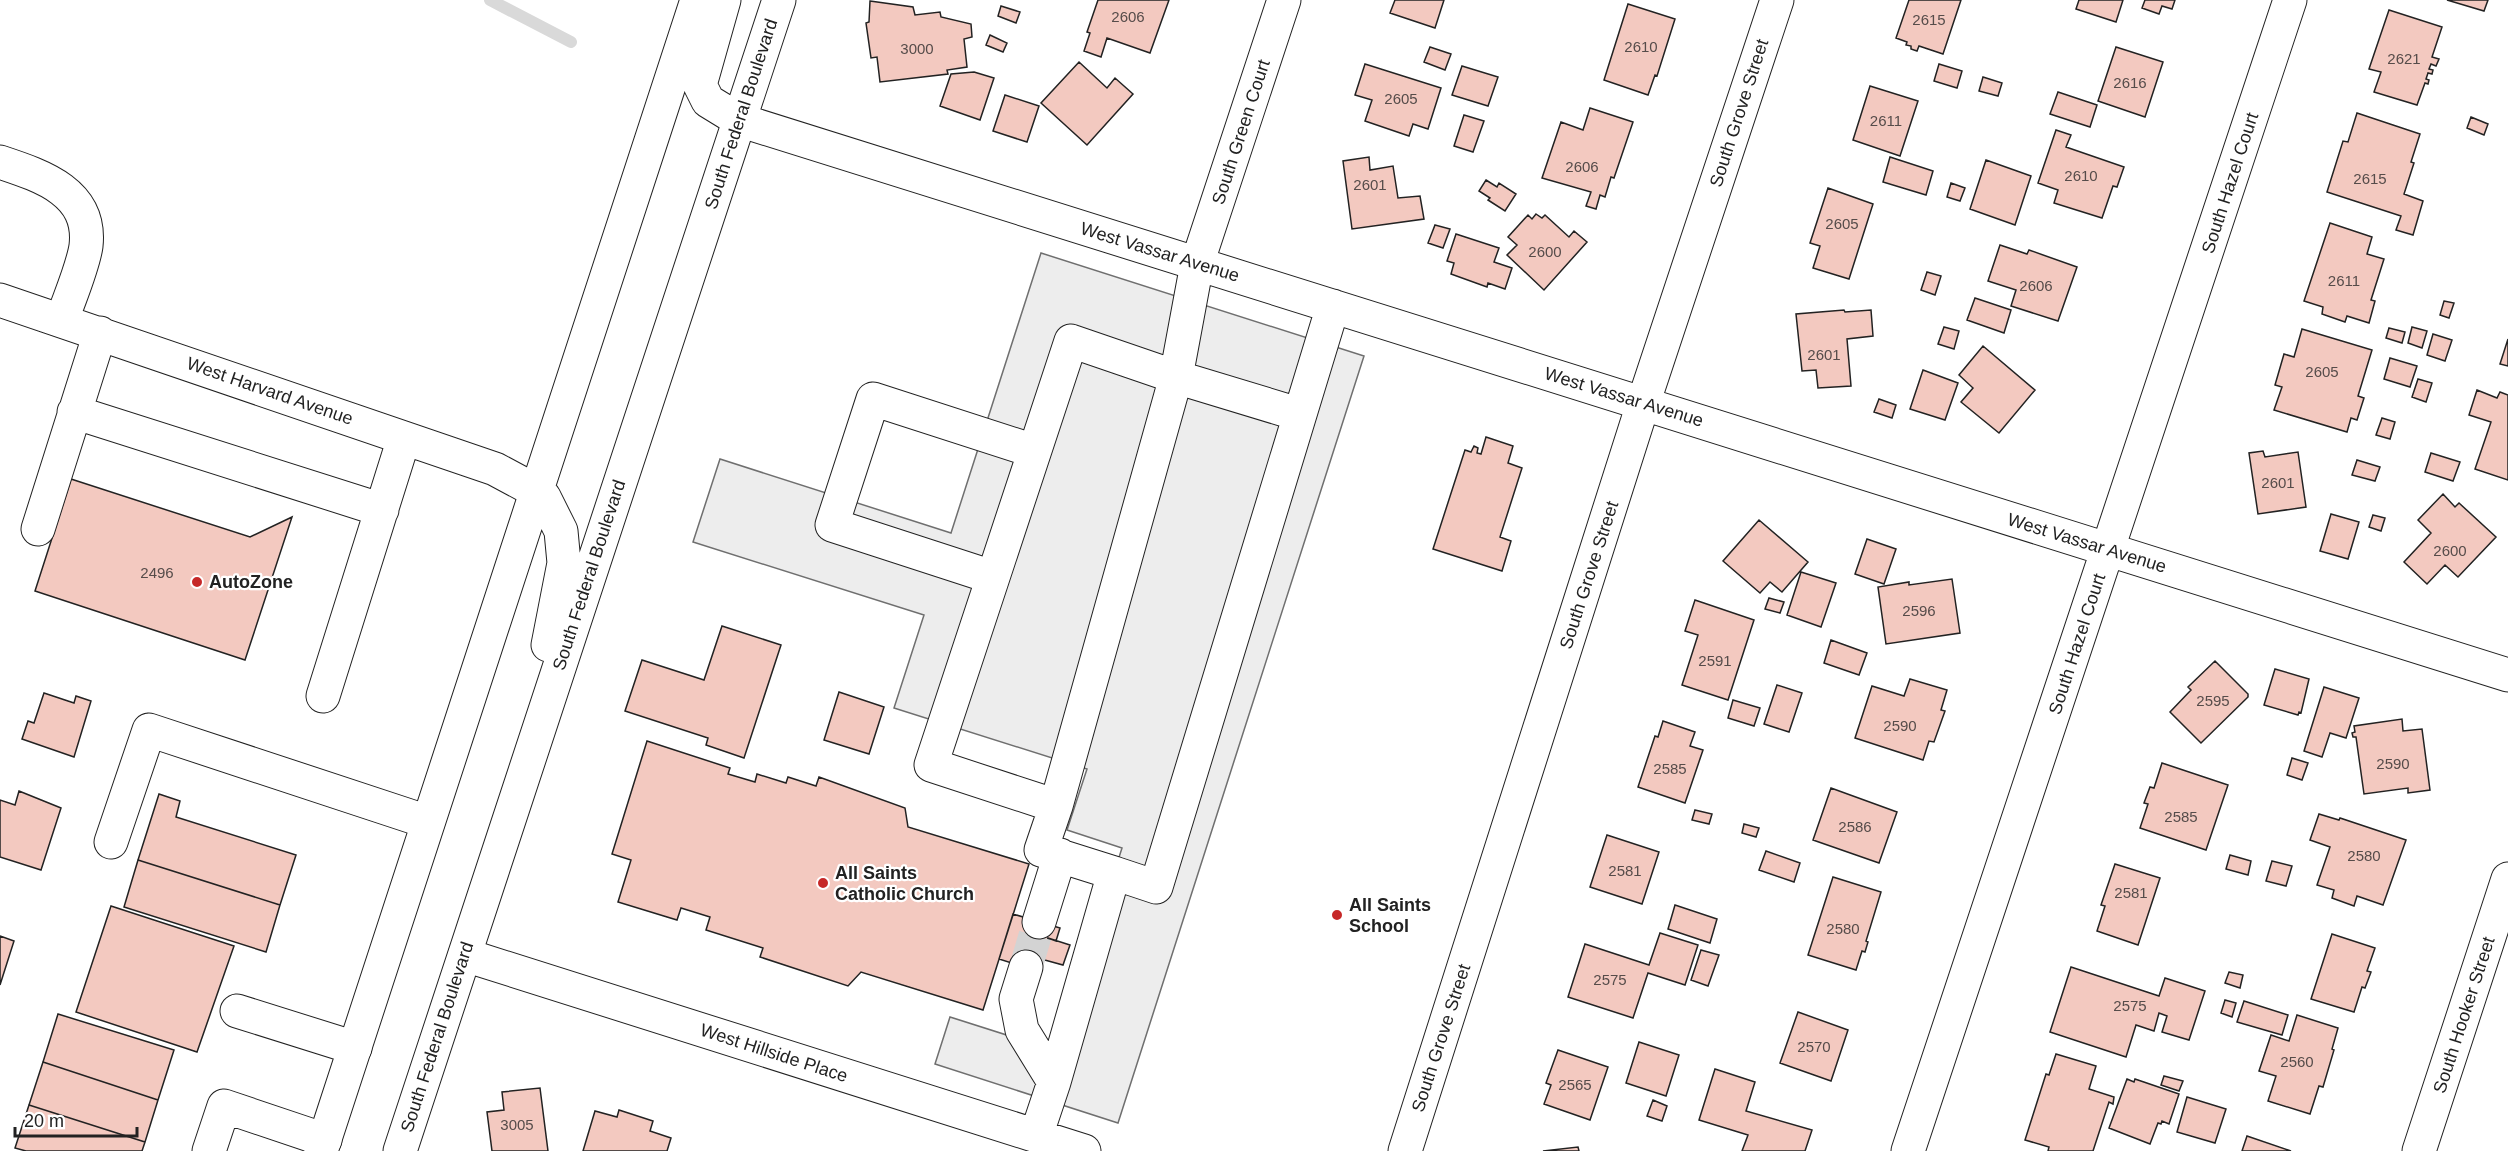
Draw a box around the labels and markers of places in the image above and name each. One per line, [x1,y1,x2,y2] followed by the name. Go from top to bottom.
[209,572,293,592] place label: AutoZone
[190,575,204,589] marker: AutoZone
[835,863,974,904] place label: All Saints Catholic Church
[816,876,830,890] marker: All Saints Catholic Church
[1349,895,1431,936] place label: All Saints School
[1330,908,1344,922] marker: All Saints School

